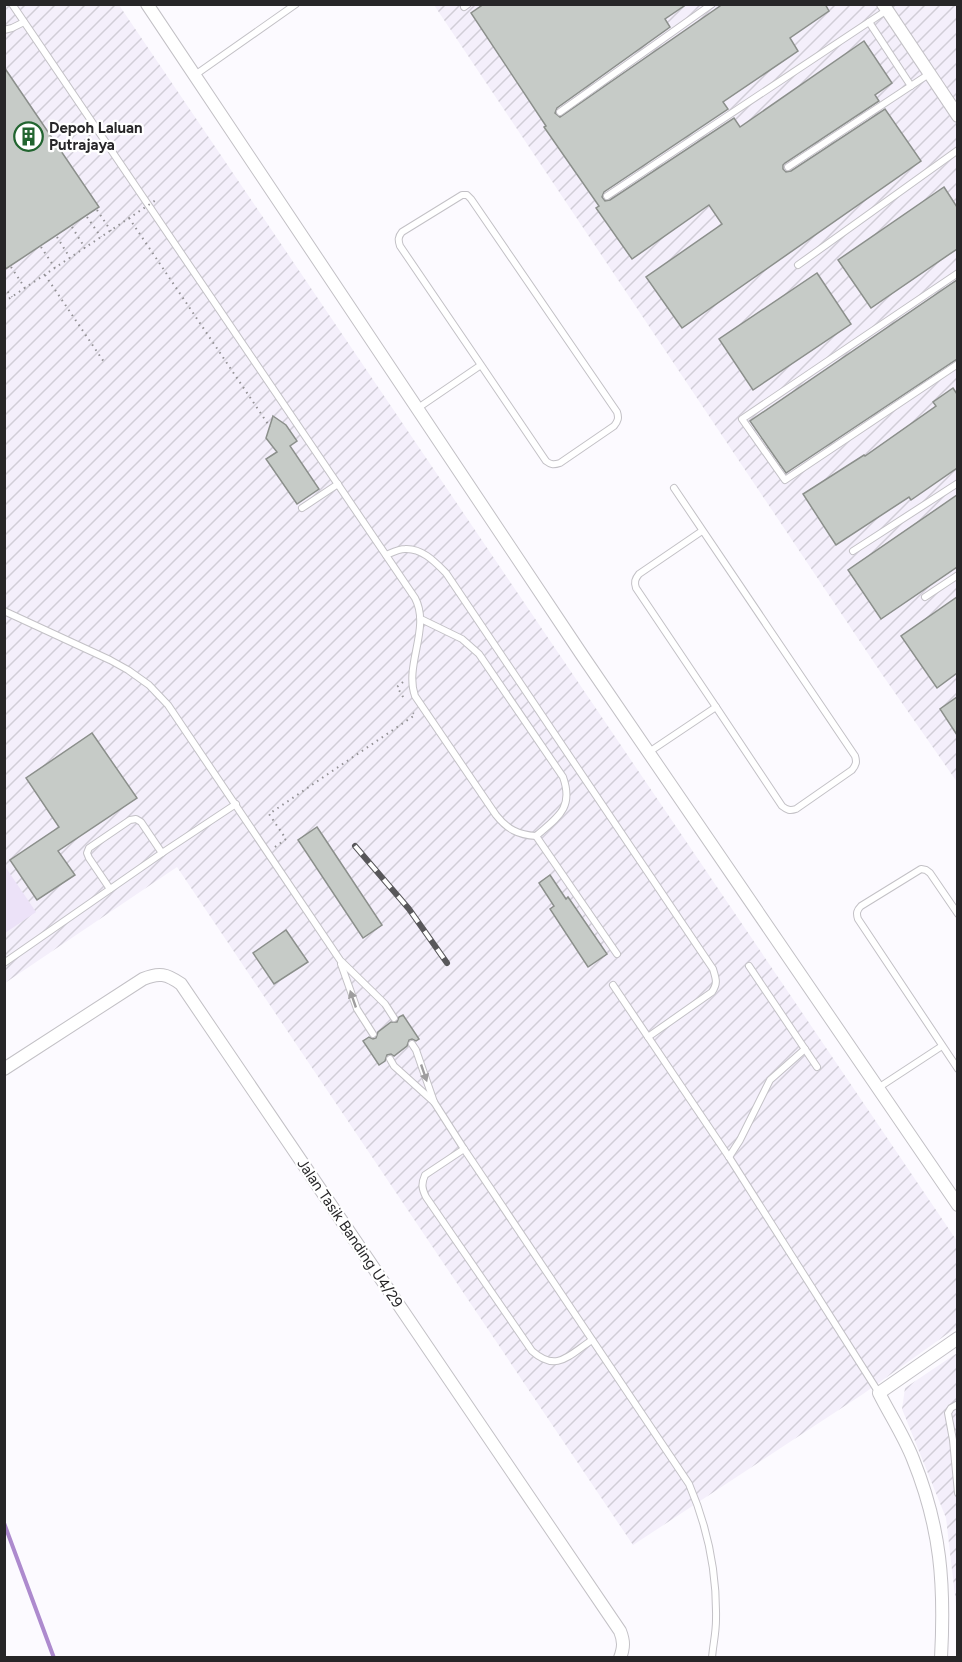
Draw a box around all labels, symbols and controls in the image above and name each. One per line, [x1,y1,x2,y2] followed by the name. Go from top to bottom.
[49,119,142,154] place label: Depoh Laluan Putrajaya
[12,121,44,153] building icon: Depoh Laluan Putrajaya
[348,990,358,1008] one-way arrow
[419,1064,429,1082] one-way arrow
[293,1155,407,1311] street label: Jalan Tasik Banding U4/29

